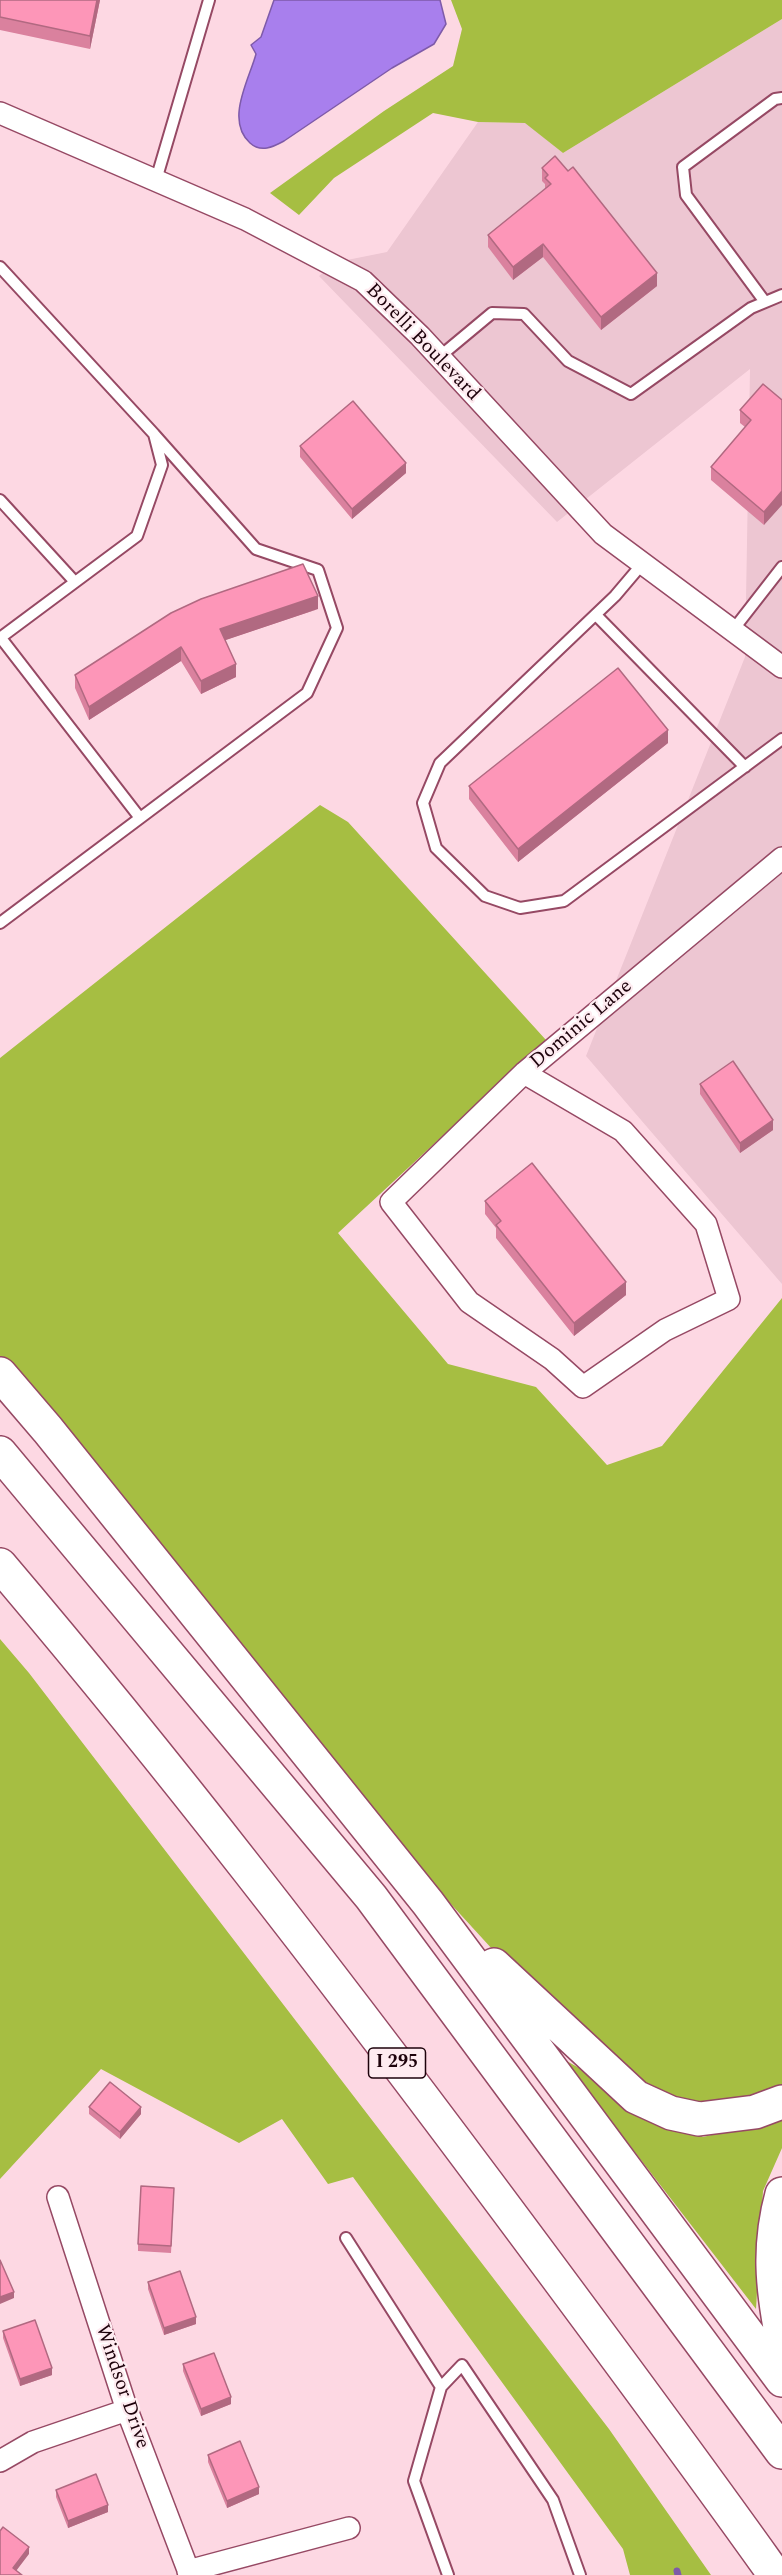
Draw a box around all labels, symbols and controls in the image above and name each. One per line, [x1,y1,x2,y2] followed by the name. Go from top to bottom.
[360,279,484,407] street label: Borelli Boulevard
[526,975,638,1075] street label: Dominic Lane
[368,2048,426,2078] road number: I 295
[89,2322,153,2452] street label: Windsor Drive

